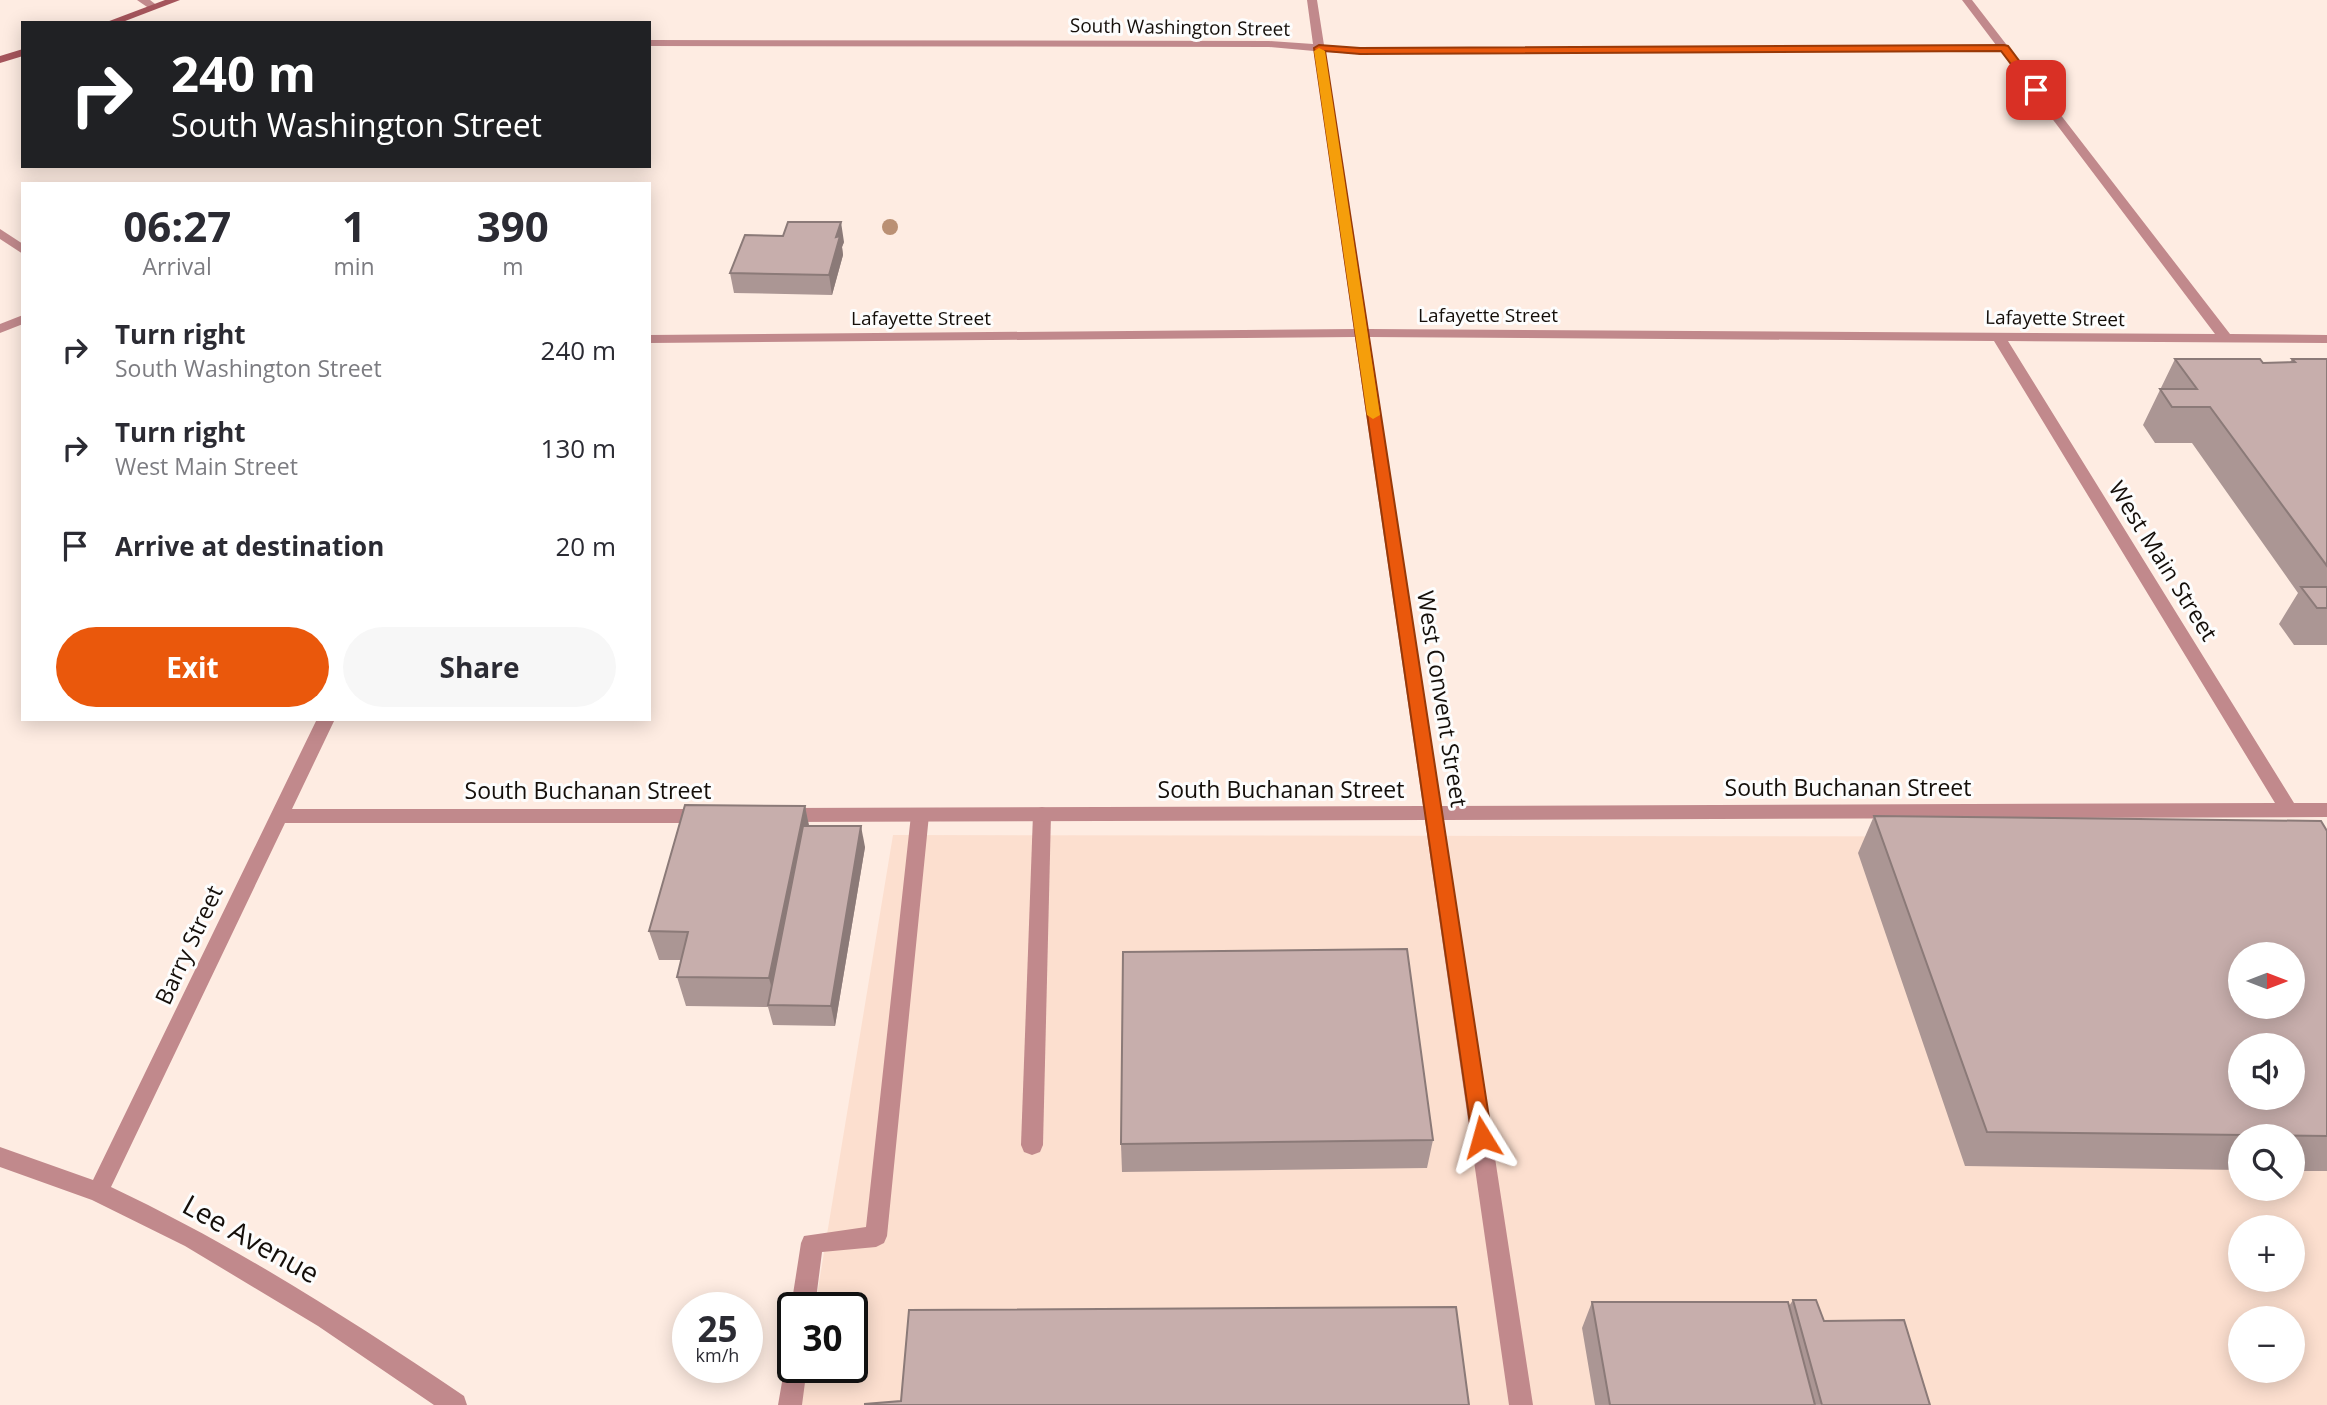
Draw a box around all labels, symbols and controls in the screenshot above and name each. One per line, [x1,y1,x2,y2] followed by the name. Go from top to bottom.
[1070,12,1291,42] street label: South Washington Street
[171,40,316,106] text: 240 m
[56,49,147,140] icon: right
[2006,60,2066,120] pin
[2017,71,2055,109] icon: arrive
[171,103,542,146] text: South Washington Street
[123,197,231,254] text: 06:27
[342,197,366,254] text: 1
[477,197,549,254] text: 390
[143,250,212,282] text: Arrival
[333,250,375,282] text: min
[502,250,523,282] text: m
[1418,302,1558,328] street label: Lafayette Street
[1985,304,2125,332] street label: Lafayette Street
[851,305,991,331] street label: Lafayette Street
[115,316,246,352] text: Turn right
[56,331,94,369] icon: right
[541,332,616,368] text: 240 m
[115,352,382,384] text: South Washington Street
[115,414,246,450] text: Turn right
[56,429,94,467] icon: right
[541,430,616,466] text: 130 m
[115,450,298,482] text: West Main Street
[2102,474,2226,646] street label: West Main Street
[56,527,94,565] icon: arrive
[115,528,384,564] text: Arrive at destination
[555,528,616,564] text: 20 m
[1410,588,1476,809] street label: West Convent Street
[56,627,329,707] button: Exit
[343,627,616,707] button: Share
[1725,771,1971,803] street label: South Buchanan Street
[1158,773,1404,805] street label: South Buchanan Street
[465,774,711,806] street label: South Buchanan Street
[147,880,230,1009] street label: Barry Street
[2228,942,2305,1018] north arrow
[2228,942,2305,1383] map controls
[2228,1033,2305,1110] button: sound
[1445,1100,1519,1174] position arrow
[2228,1124,2305,1201] button: search
[176,1185,327,1291] street label: Lee Avenue
[2228,1215,2305,1292] button: +
[777,1292,868,1383] speed limit sign: 30
[697,1305,738,1352] text: 25
[2228,1306,2305,1383] button: −
[696,1343,739,1367] text: km/h

